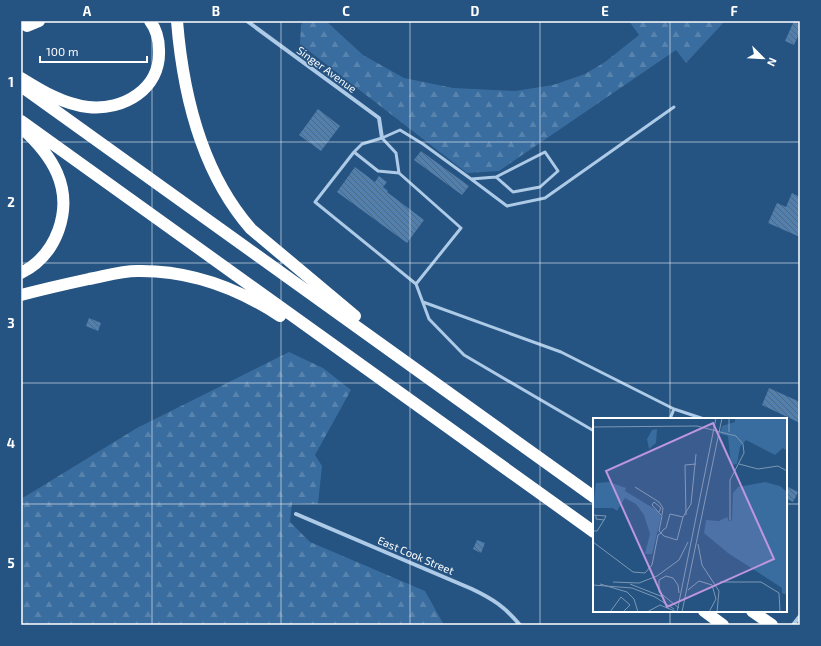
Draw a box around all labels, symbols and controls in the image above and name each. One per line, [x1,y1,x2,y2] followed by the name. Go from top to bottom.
[83,3,92,19] text: A
[212,3,220,19] text: B
[342,3,350,19] text: C
[471,3,480,19] text: D
[601,3,609,19] text: E
[730,3,738,19] text: F
[40,38,147,64] scale bar
[743,38,783,78] north arrow
[295,43,359,95] street label: Singer Avenue
[46,44,78,58] text: 100 m
[765,56,780,69] text: N
[8,74,14,90] text: 1
[7,194,15,210] text: 2
[7,315,15,331] text: 3
[593,418,787,612] inset map
[7,435,15,451] text: 4
[376,533,456,577] street label: East Cook Street
[7,555,15,571] text: 5

